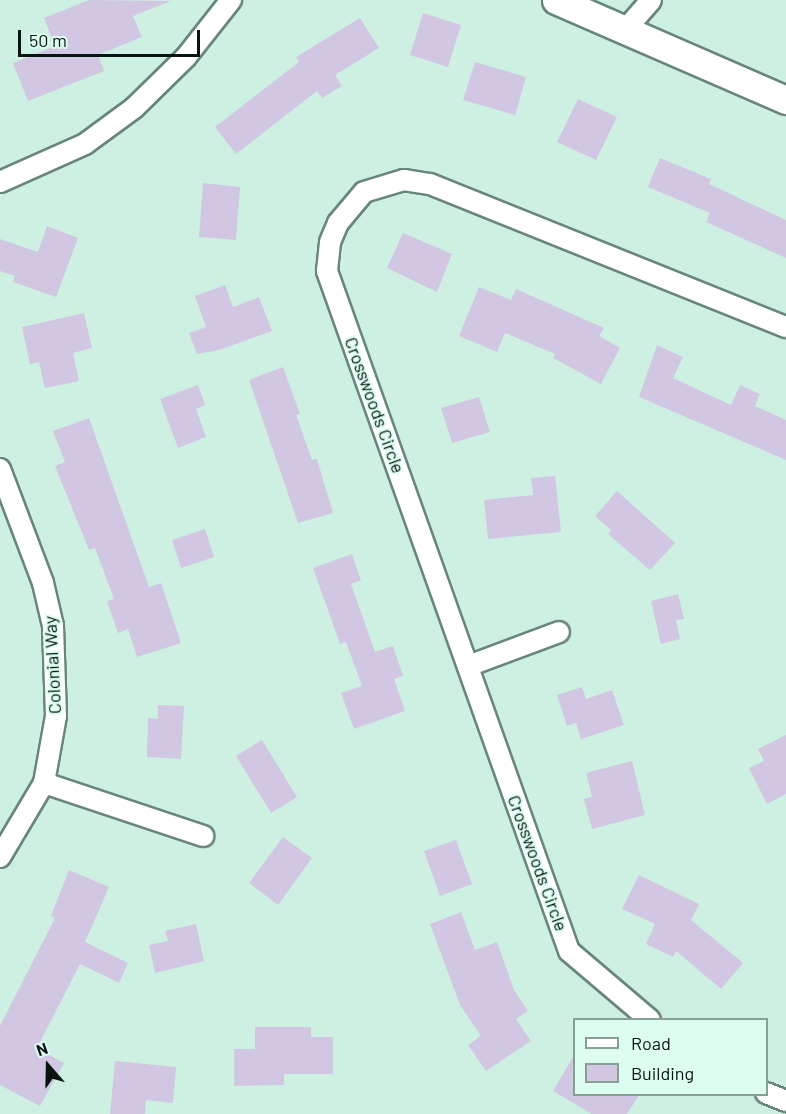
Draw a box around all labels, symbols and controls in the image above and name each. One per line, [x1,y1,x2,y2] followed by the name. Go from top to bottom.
[21,18,202,56] scale bar
[29,29,67,51] text: 50 m
[340,334,410,476] street label: Crosswoods Circle
[39,615,65,715] street label: Colonial Way
[503,792,573,934] street label: Crosswoods Circle
[573,1018,768,1096] legend
[631,1032,671,1054] text: Road
[18,1036,78,1096] north arrow
[33,1038,50,1059] text: N
[631,1062,694,1084] text: Building

